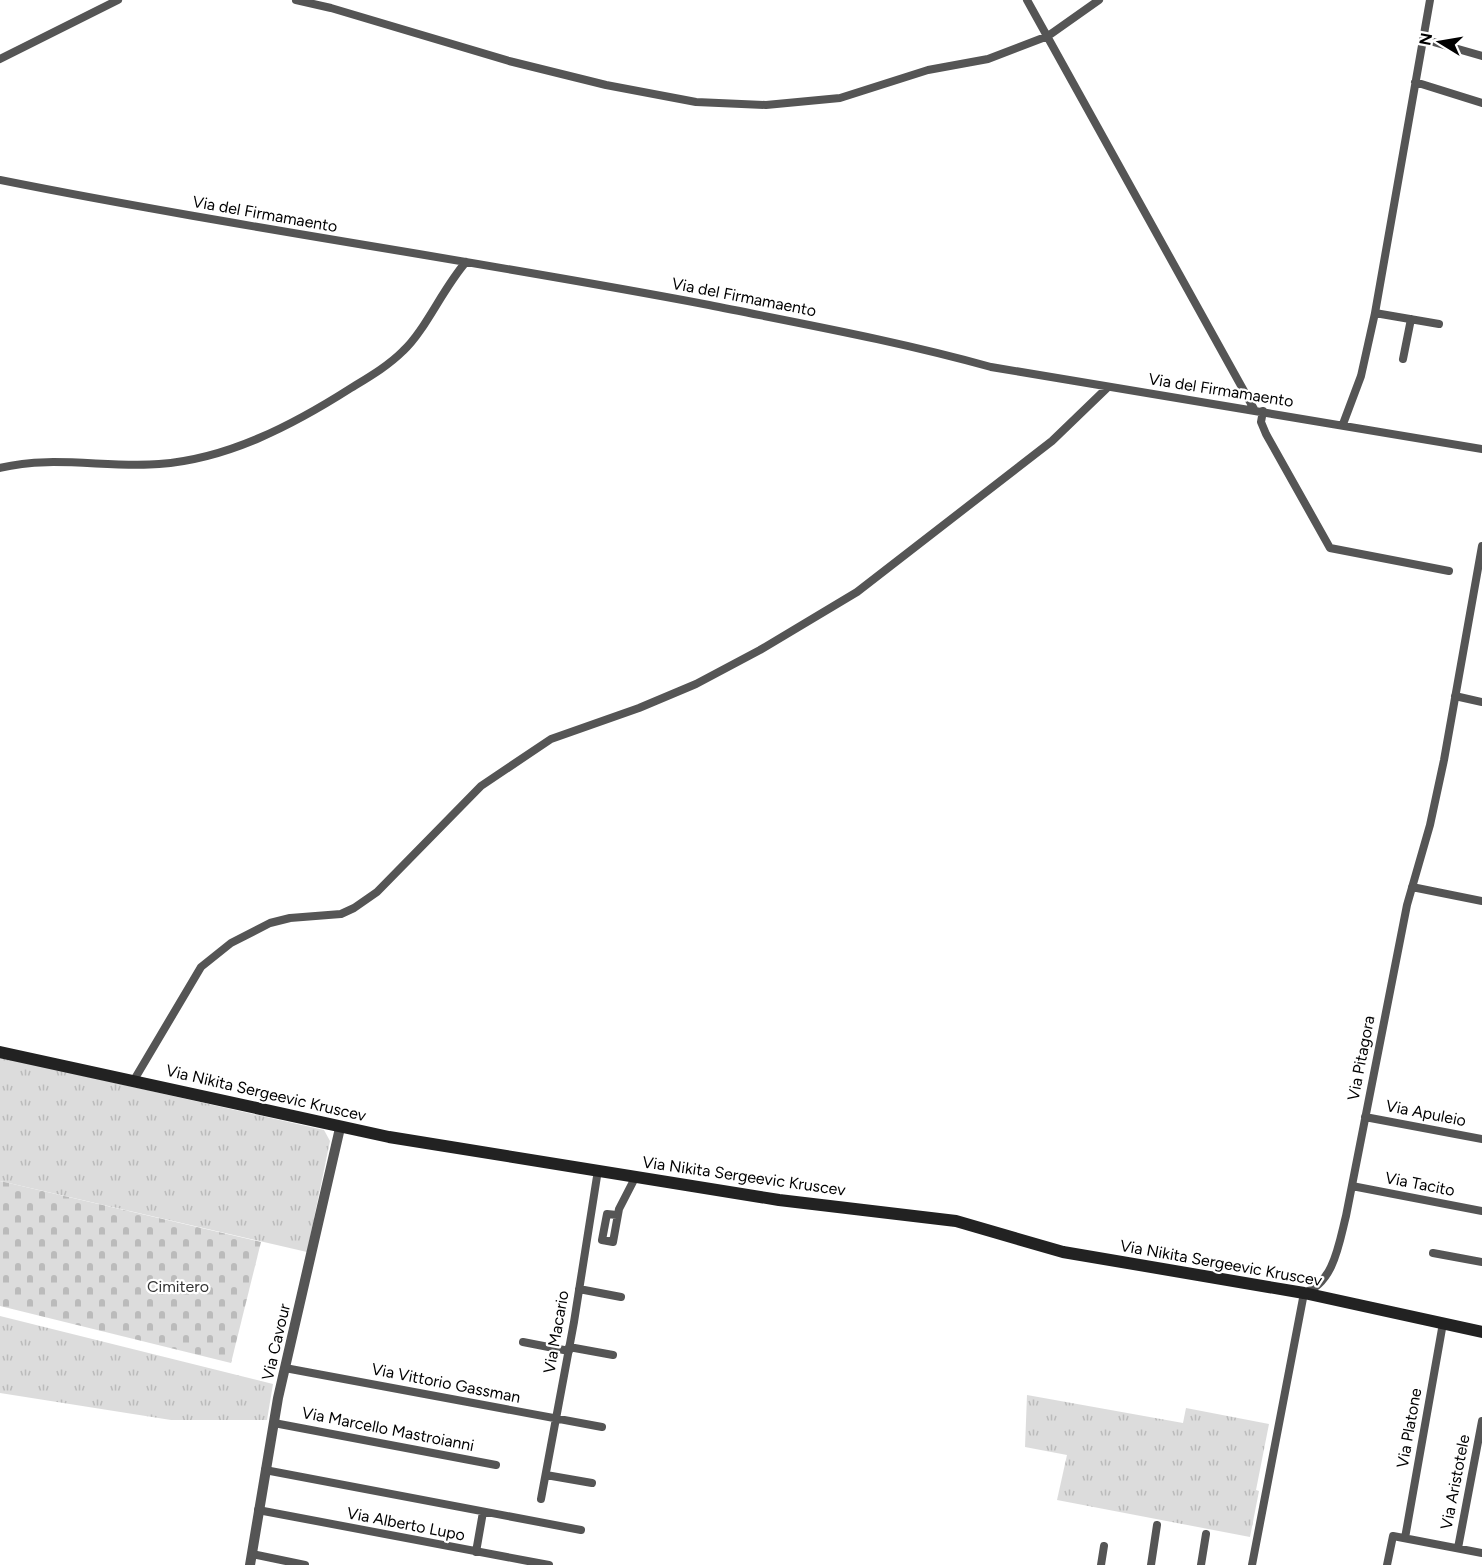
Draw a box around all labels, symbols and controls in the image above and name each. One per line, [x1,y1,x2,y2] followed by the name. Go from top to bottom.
[1410,12,1470,72] north arrow
[1415,31,1436,47] text: N
[191,192,339,236] street label: Via del Firmamaento
[670,274,818,320] street label: Via del Firmamaento
[1147,369,1295,411] street label: Via del Firmamaento
[1343,1014,1379,1102] street label: Via Pitagora
[164,1061,369,1125] street label: Via Nikita Sergeevic Kruscev
[1384,1096,1468,1130] street label: Via Apuleio
[641,1152,847,1200] street label: Via Nikita Sergeevic Kruscev
[1384,1168,1456,1200] street label: Via Tacito
[1118,1236,1324,1290] street label: Via Nikita Sergeevic Kruscev
[147,1277,209,1296] park label: Cimitero
[539,1289,573,1375] street label: Via Macario
[258,1301,294,1382] street label: Via Cavour
[370,1359,522,1407] street label: Via Vittorio Gassman
[1393,1386,1425,1469] street label: Via Platone
[300,1403,476,1455] street label: Via Marcello Mastroianni
[1436,1433,1474,1531] street label: Via Aristotele
[345,1503,467,1545] street label: Via Alberto Lupo

